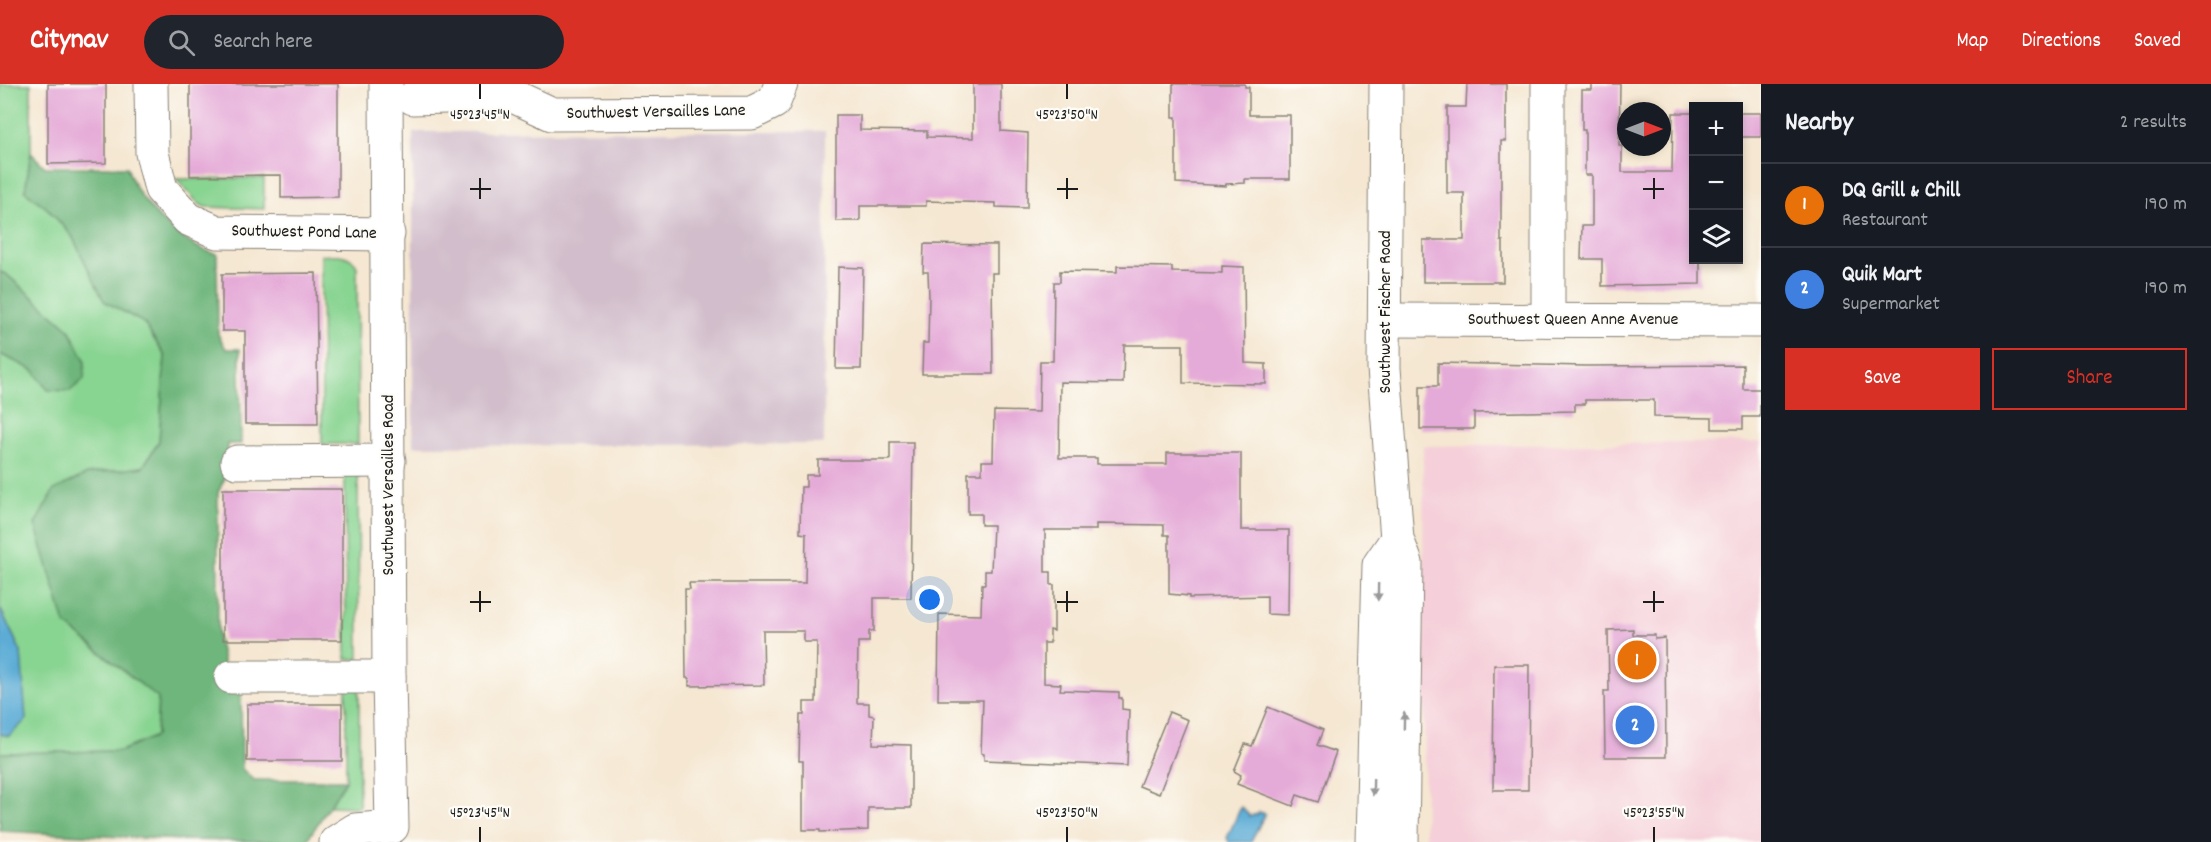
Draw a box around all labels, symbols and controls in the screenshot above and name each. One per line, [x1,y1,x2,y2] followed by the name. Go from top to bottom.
[144,15,564,69] search box
[30,22,108,62] text: Citynav
[165,26,198,59] icon: search
[213,27,313,58] text: Search here
[1957,27,1988,57] text: Map
[2021,27,2101,57] text: Directions
[2134,27,2181,57] text: Saved
[566,99,746,127] street label: Southwest Versailles Lane
[1617,102,1671,156] north arrow
[1689,102,1743,264] map controls
[1689,102,1743,156] button: +
[450,105,510,127] text: 45°23'45"N
[1036,105,1098,127] text: 45°23'50"N
[1785,105,1853,142] text: Nearby
[2120,109,2187,137] text: 2 results
[1689,156,1743,210] button: −
[1842,176,1960,207] text: DQ Grill & Chill
[1802,191,1807,219] text: 1
[2144,191,2187,219] text: 190 m
[1842,207,1928,235] text: Restaurant
[1689,210,1743,264] button: layers
[231,219,377,247] street label: Southwest Pond Lane
[1374,230,1399,394] street label: Southwest Fischer Road
[1842,260,1922,291] text: Quik Mart
[1800,275,1809,303] text: 2
[2144,275,2187,303] text: 190 m
[1842,291,1940,319] text: Supermarket
[1468,308,1678,333] street label: Southwest Queen Anne Avenue
[1785,348,1980,410] button: Save
[1992,348,2187,410] button: Share
[377,395,402,575] street label: Southwest Versailles Road
[1373,582,1383,601] one-way arrow
[915,585,944,614] your location
[1618,638,1656,682] pin: 1
[1616,702,1654,748] pin: 2
[1399,711,1409,730] one-way arrow
[1369,777,1378,796] one-way arrow
[450,803,510,825] text: 45°23'45"N
[1036,803,1098,825] text: 45°23'50"N
[1624,803,1684,825] text: 45°23'55"N

